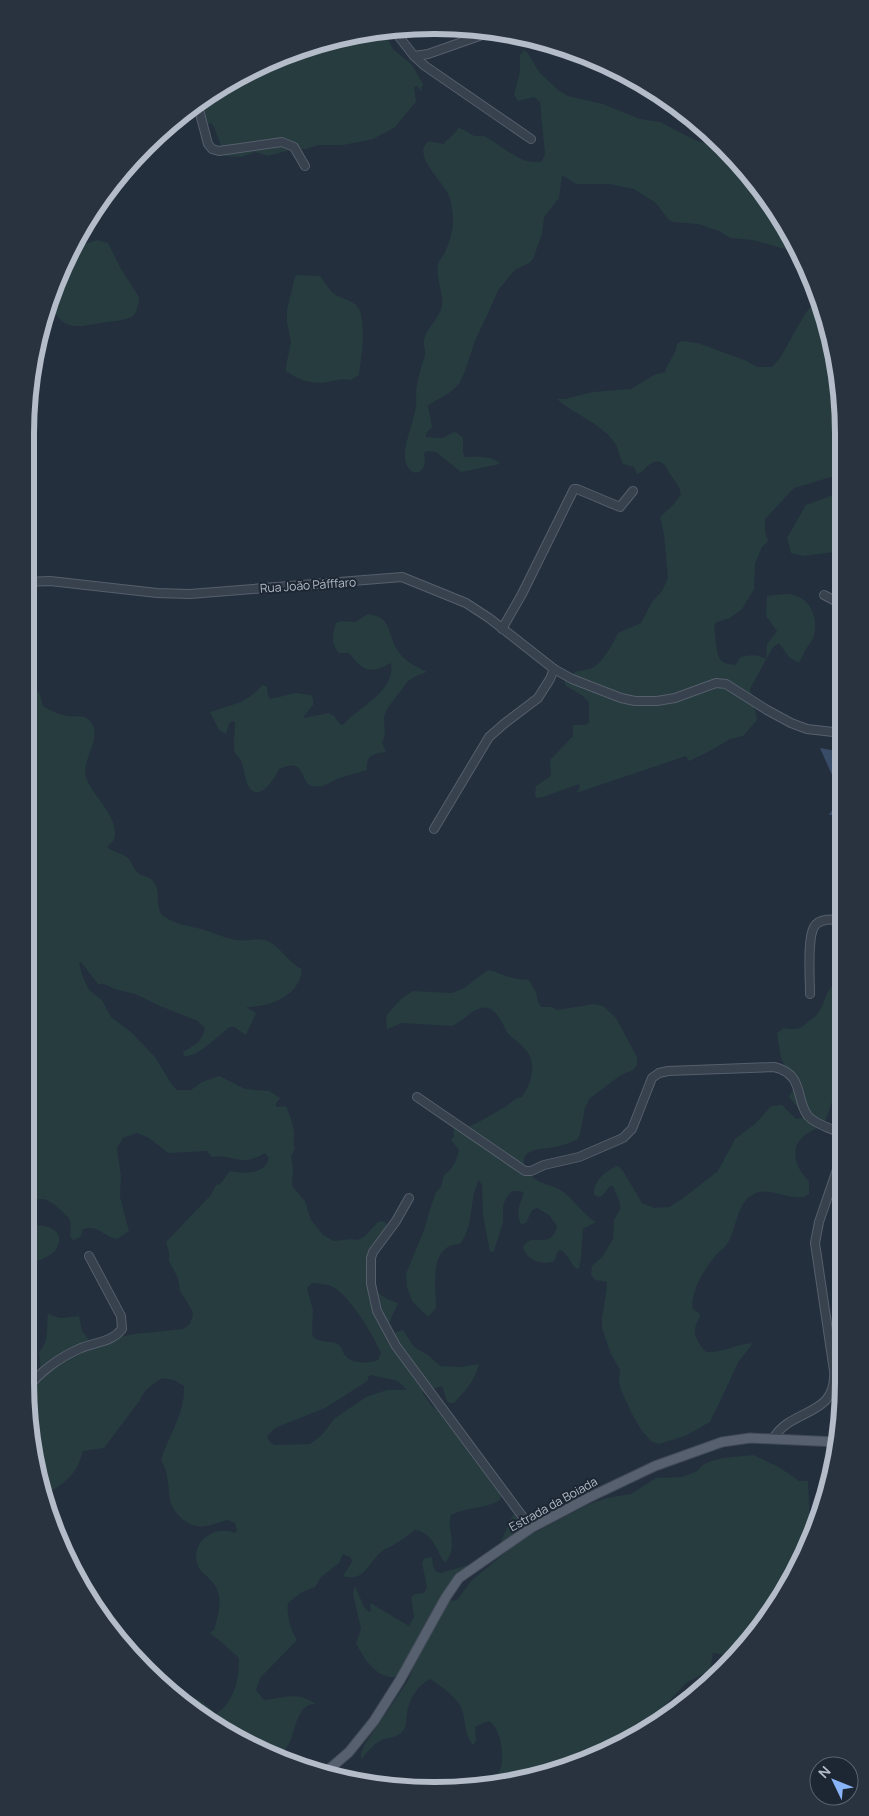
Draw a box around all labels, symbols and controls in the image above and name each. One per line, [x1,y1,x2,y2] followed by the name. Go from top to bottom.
[259,573,357,597] street label: Rua João Páfffaro
[506,1473,600,1535] street label: Estrada da Boiada
[809,1756,859,1806] north arrow
[814,1762,835,1782] text: N

